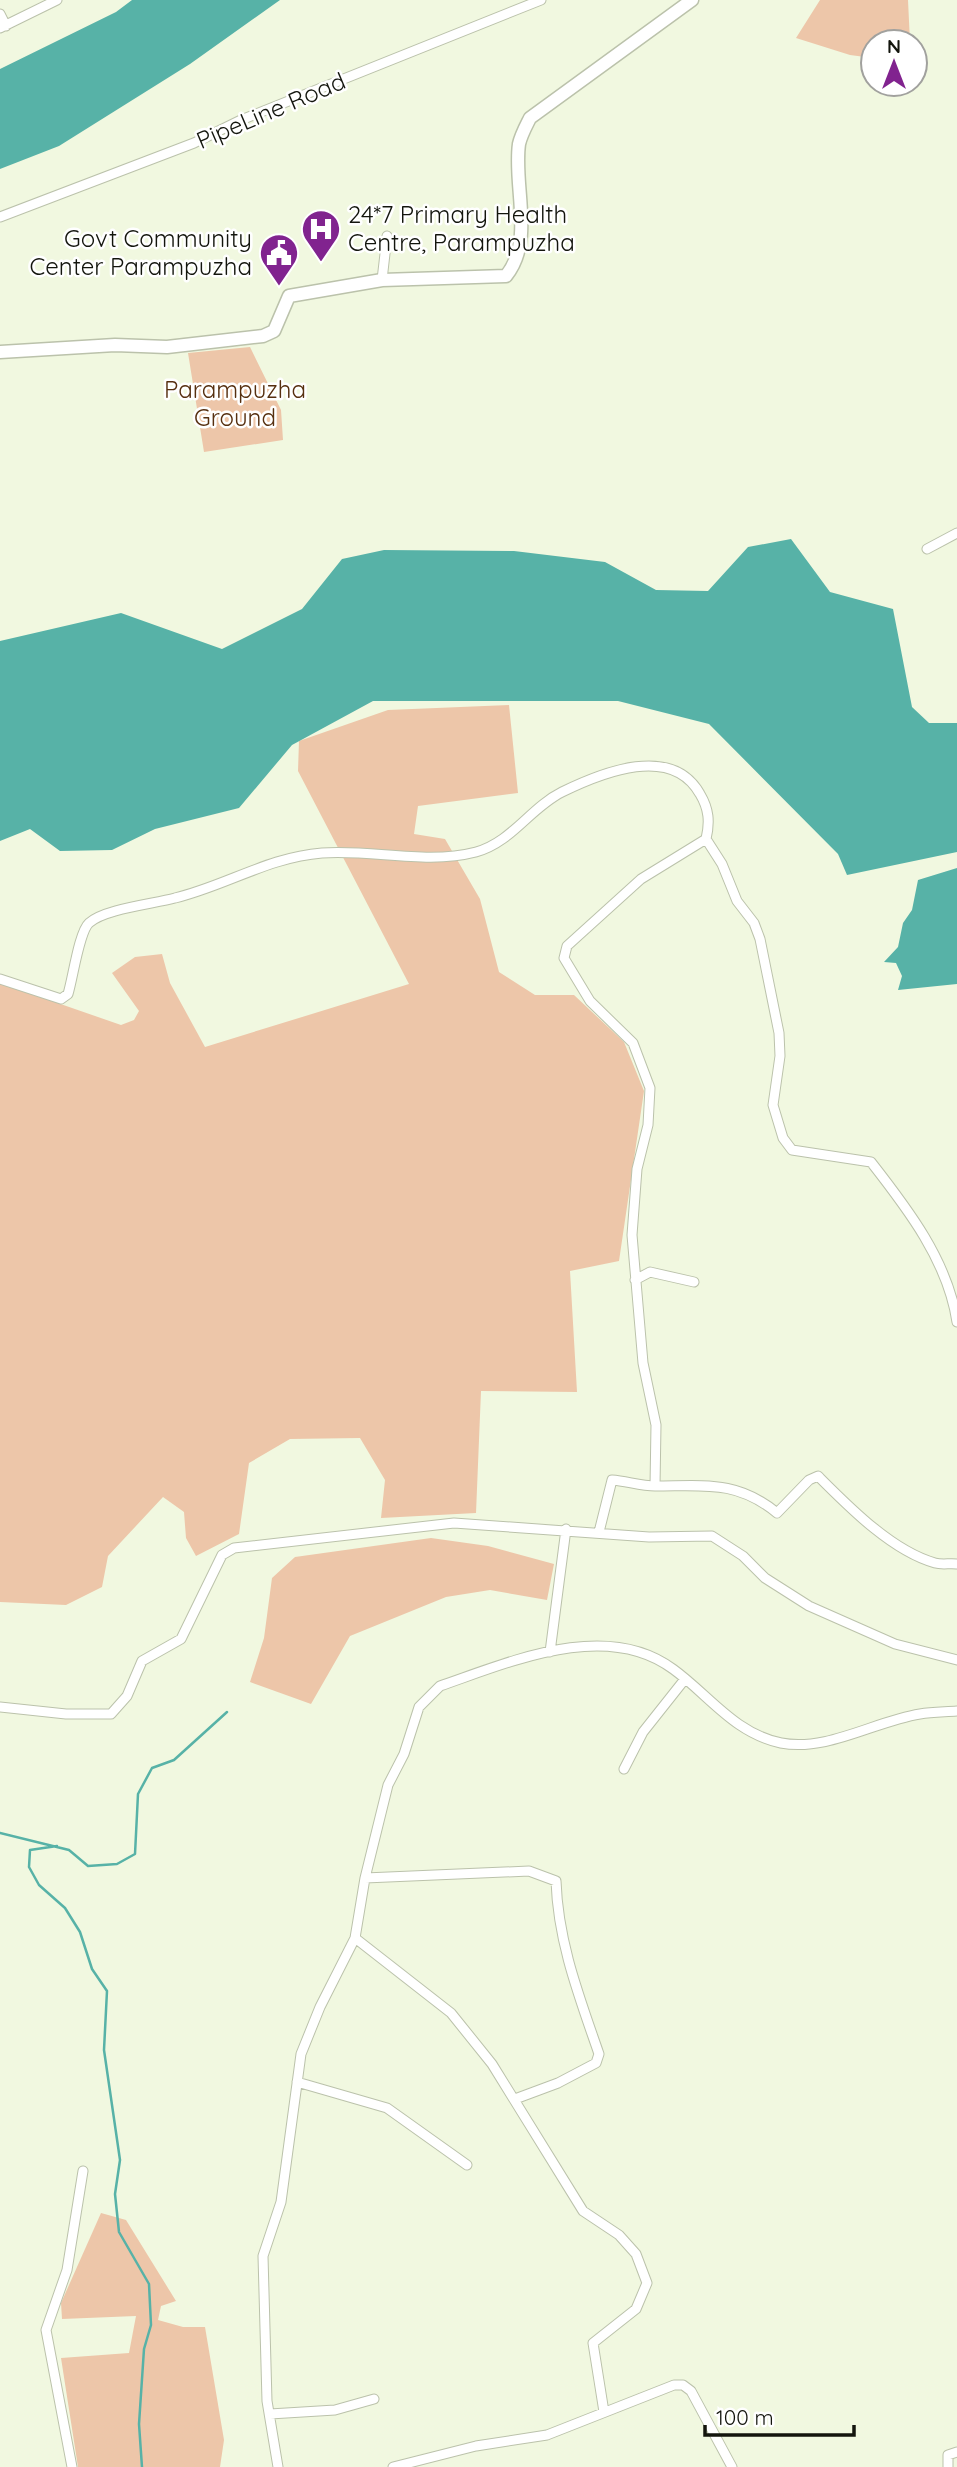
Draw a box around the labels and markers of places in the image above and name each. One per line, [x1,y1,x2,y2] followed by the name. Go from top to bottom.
[348,199,575,257] place label: 24*7 Primary Health Centre, Parampuzha
[300,208,342,263] hospital icon: 24*7 Primary Health Centre, Parampuzha
[30,223,252,281] place label: Govt Community Center Parampuzha
[258,232,300,287] public building icon: Govt Community Center Parampuzha

